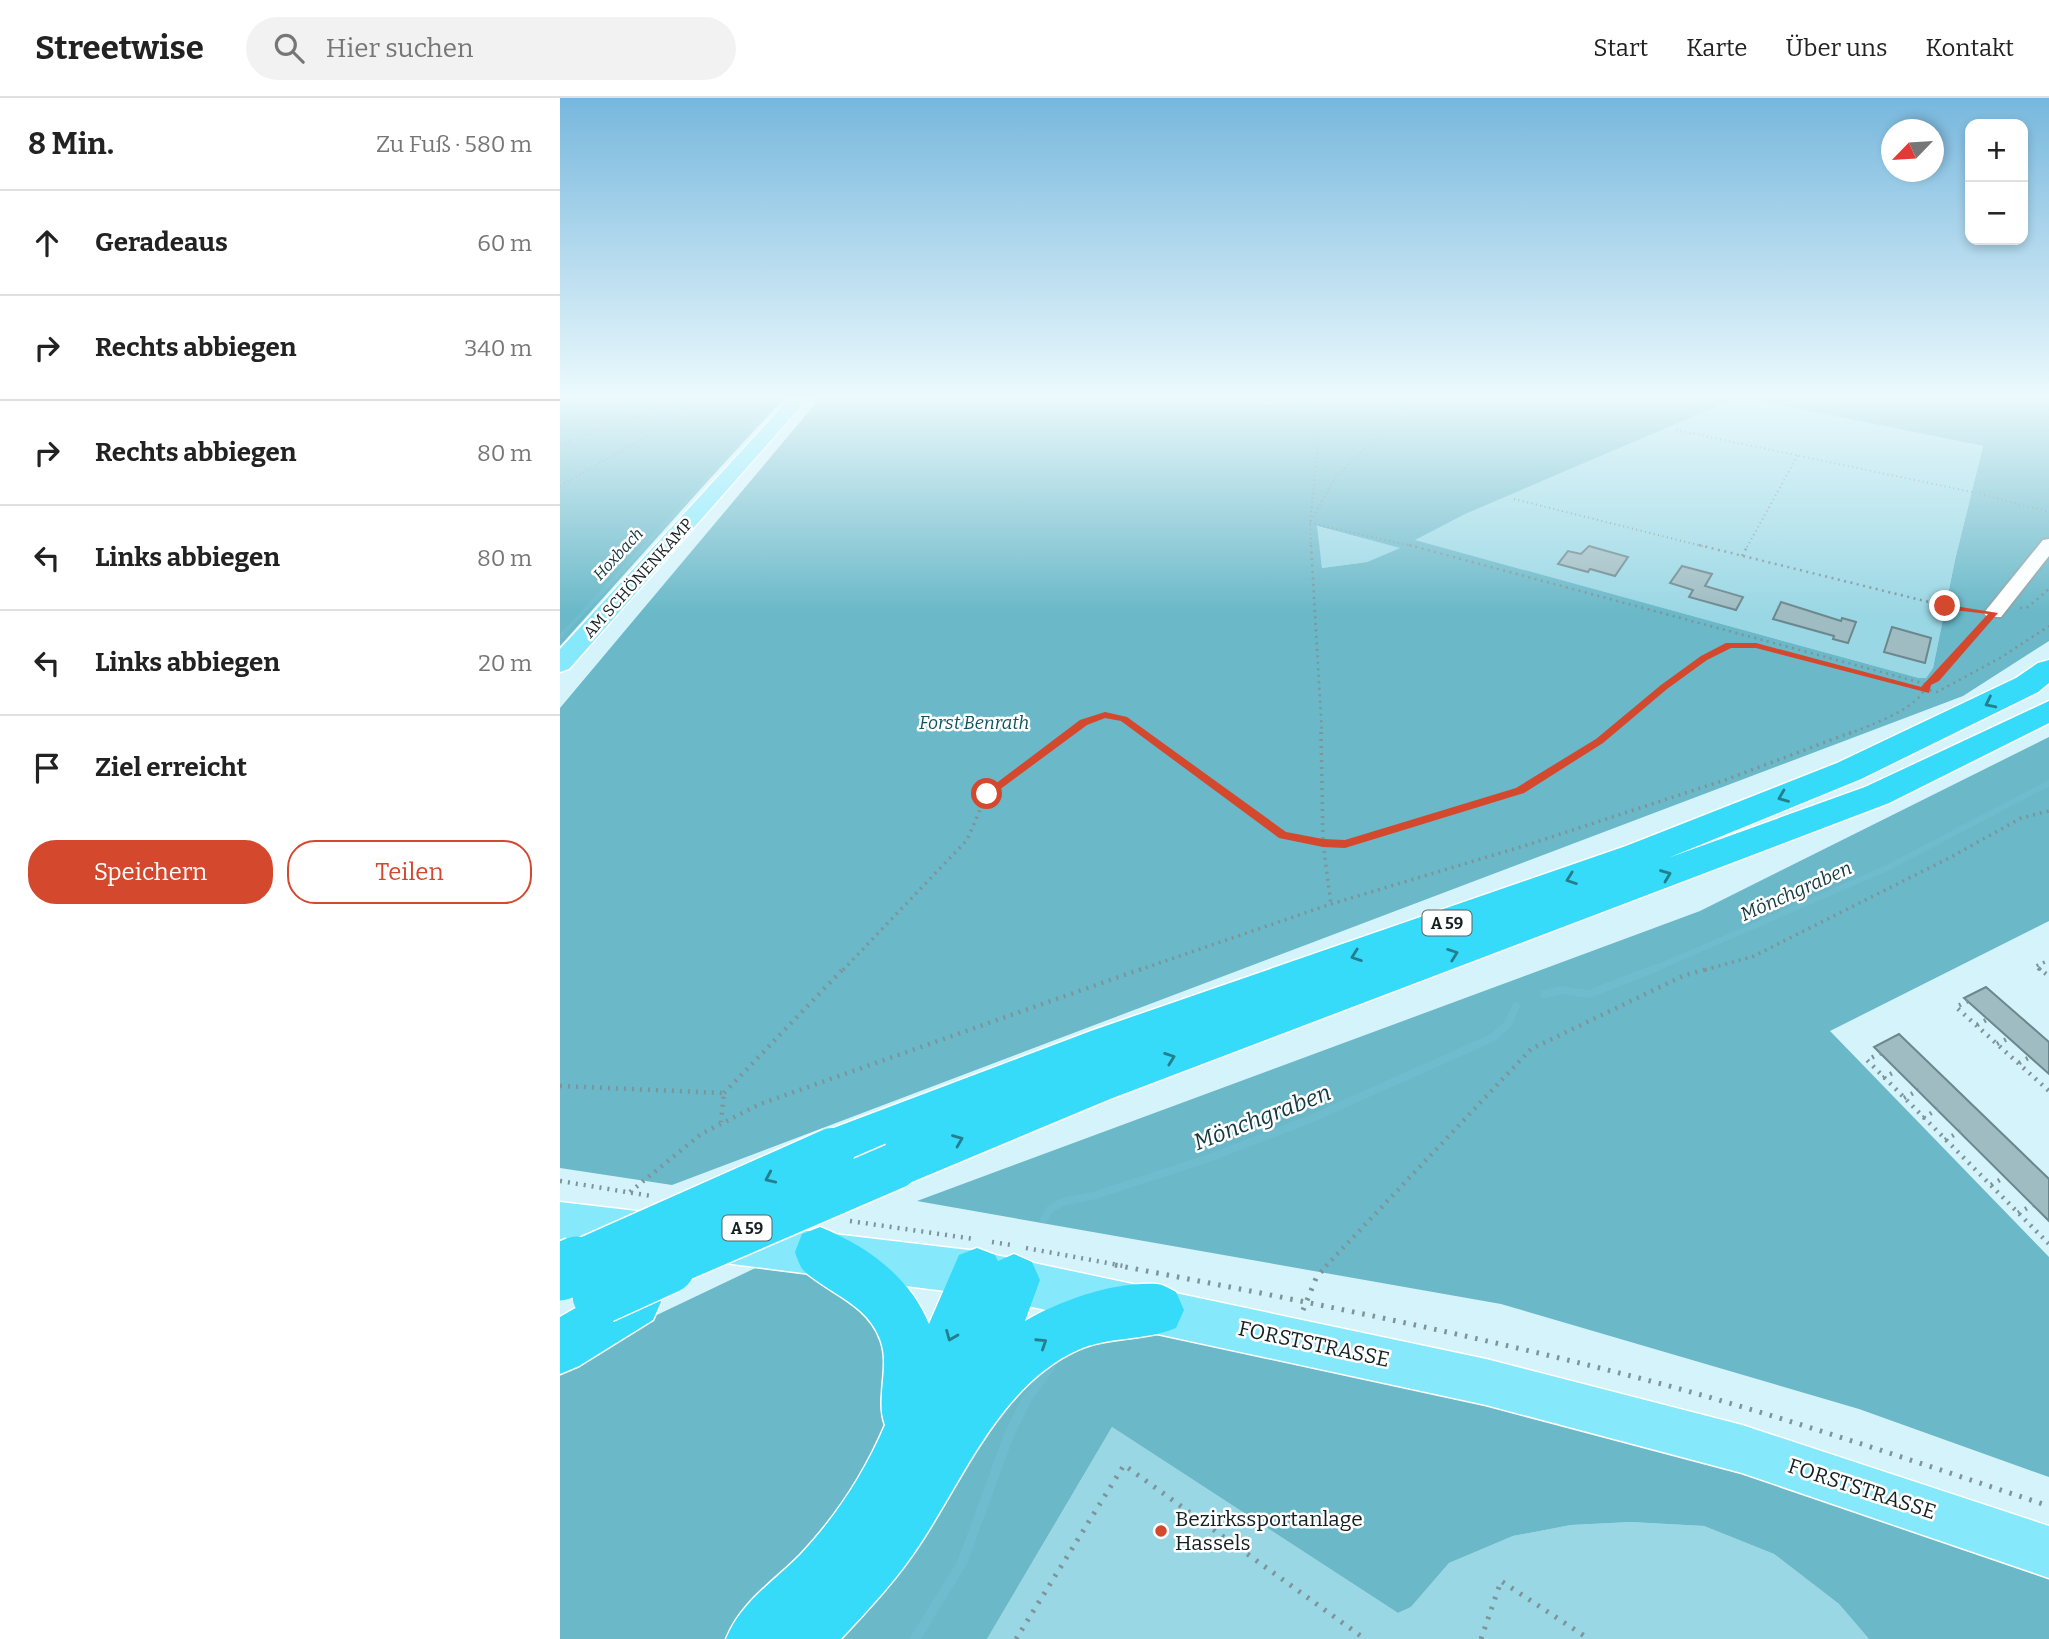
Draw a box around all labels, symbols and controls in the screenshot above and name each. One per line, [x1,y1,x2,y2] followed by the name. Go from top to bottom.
[246,17,736,80] search box
[35,28,204,68] text: Streetwise
[270,29,308,67] icon: search
[326,33,473,64] text: Hier suchen
[1593,34,1648,62] text: Start
[1686,34,1748,62] text: Karte
[1786,34,1888,62] text: Über uns
[1926,34,2014,62] text: Kontakt
[1881,119,1944,182] north arrow
[1965,119,2028,245] map controls
[1965,119,2028,182] button: +
[28,126,114,162] text: 8 Min.
[376,130,532,158] text: Zu Fuß · 580 m
[1965,182,2028,245] button: −
[28,224,66,262] icon: ahead
[95,227,228,258] text: Geradeaus
[477,229,532,257] text: 60 m
[28,329,66,367] icon: right
[95,332,297,363] text: Rechts abbiegen
[464,334,532,362] text: 340 m
[28,434,66,472] icon: right
[95,437,297,468] text: Rechts abbiegen
[477,439,532,467] text: 80 m
[579,514,697,642] street label: AM SCHÖNENKAMP
[589,524,647,584] water label: Hoxbach
[28,539,66,577] icon: left
[95,542,280,573] text: Links abbiegen
[477,544,532,572] text: 80 m
[1929,590,1960,621] route end
[28,644,66,682] icon: left
[95,647,280,678] text: Links abbiegen
[478,649,532,677] text: 20 m
[1985,695,1997,709] one-way arrow
[919,712,1029,734] park label: Forst Benrath
[28,749,66,787] icon: arrive
[95,752,247,783] text: Ziel erreicht
[971,778,1002,809] route start
[1778,789,1790,803] one-way arrow
[28,840,273,904] button: Speichern
[287,840,532,904] button: Teilen
[1737,856,1855,926] water label: Mönchgraben
[1659,869,1671,883] one-way arrow
[1565,871,1577,885] one-way arrow
[1422,910,1472,936] road number: A 59
[1351,947,1363,961] one-way arrow
[1446,949,1458,963] one-way arrow
[1163,1052,1175,1066] one-way arrow
[1189,1078,1335,1156] water label: Mönchgraben
[951,1135,963,1149] one-way arrow
[765,1170,777,1184] one-way arrow
[722,1216,772,1240] road number: A 59
[1236,1315,1392,1373] street label: FORSTSTRASSE
[945,1329,959,1341] one-way arrow
[1034,1339,1047,1351] one-way arrow
[1785,1453,1939,1525] street label: FORSTSTRASSE
[1175,1506,1363,1556] place label: Bezirkssportanlage Hassels
[1153,1523,1169,1539] marker: Bezirkssportanlage Hassels

